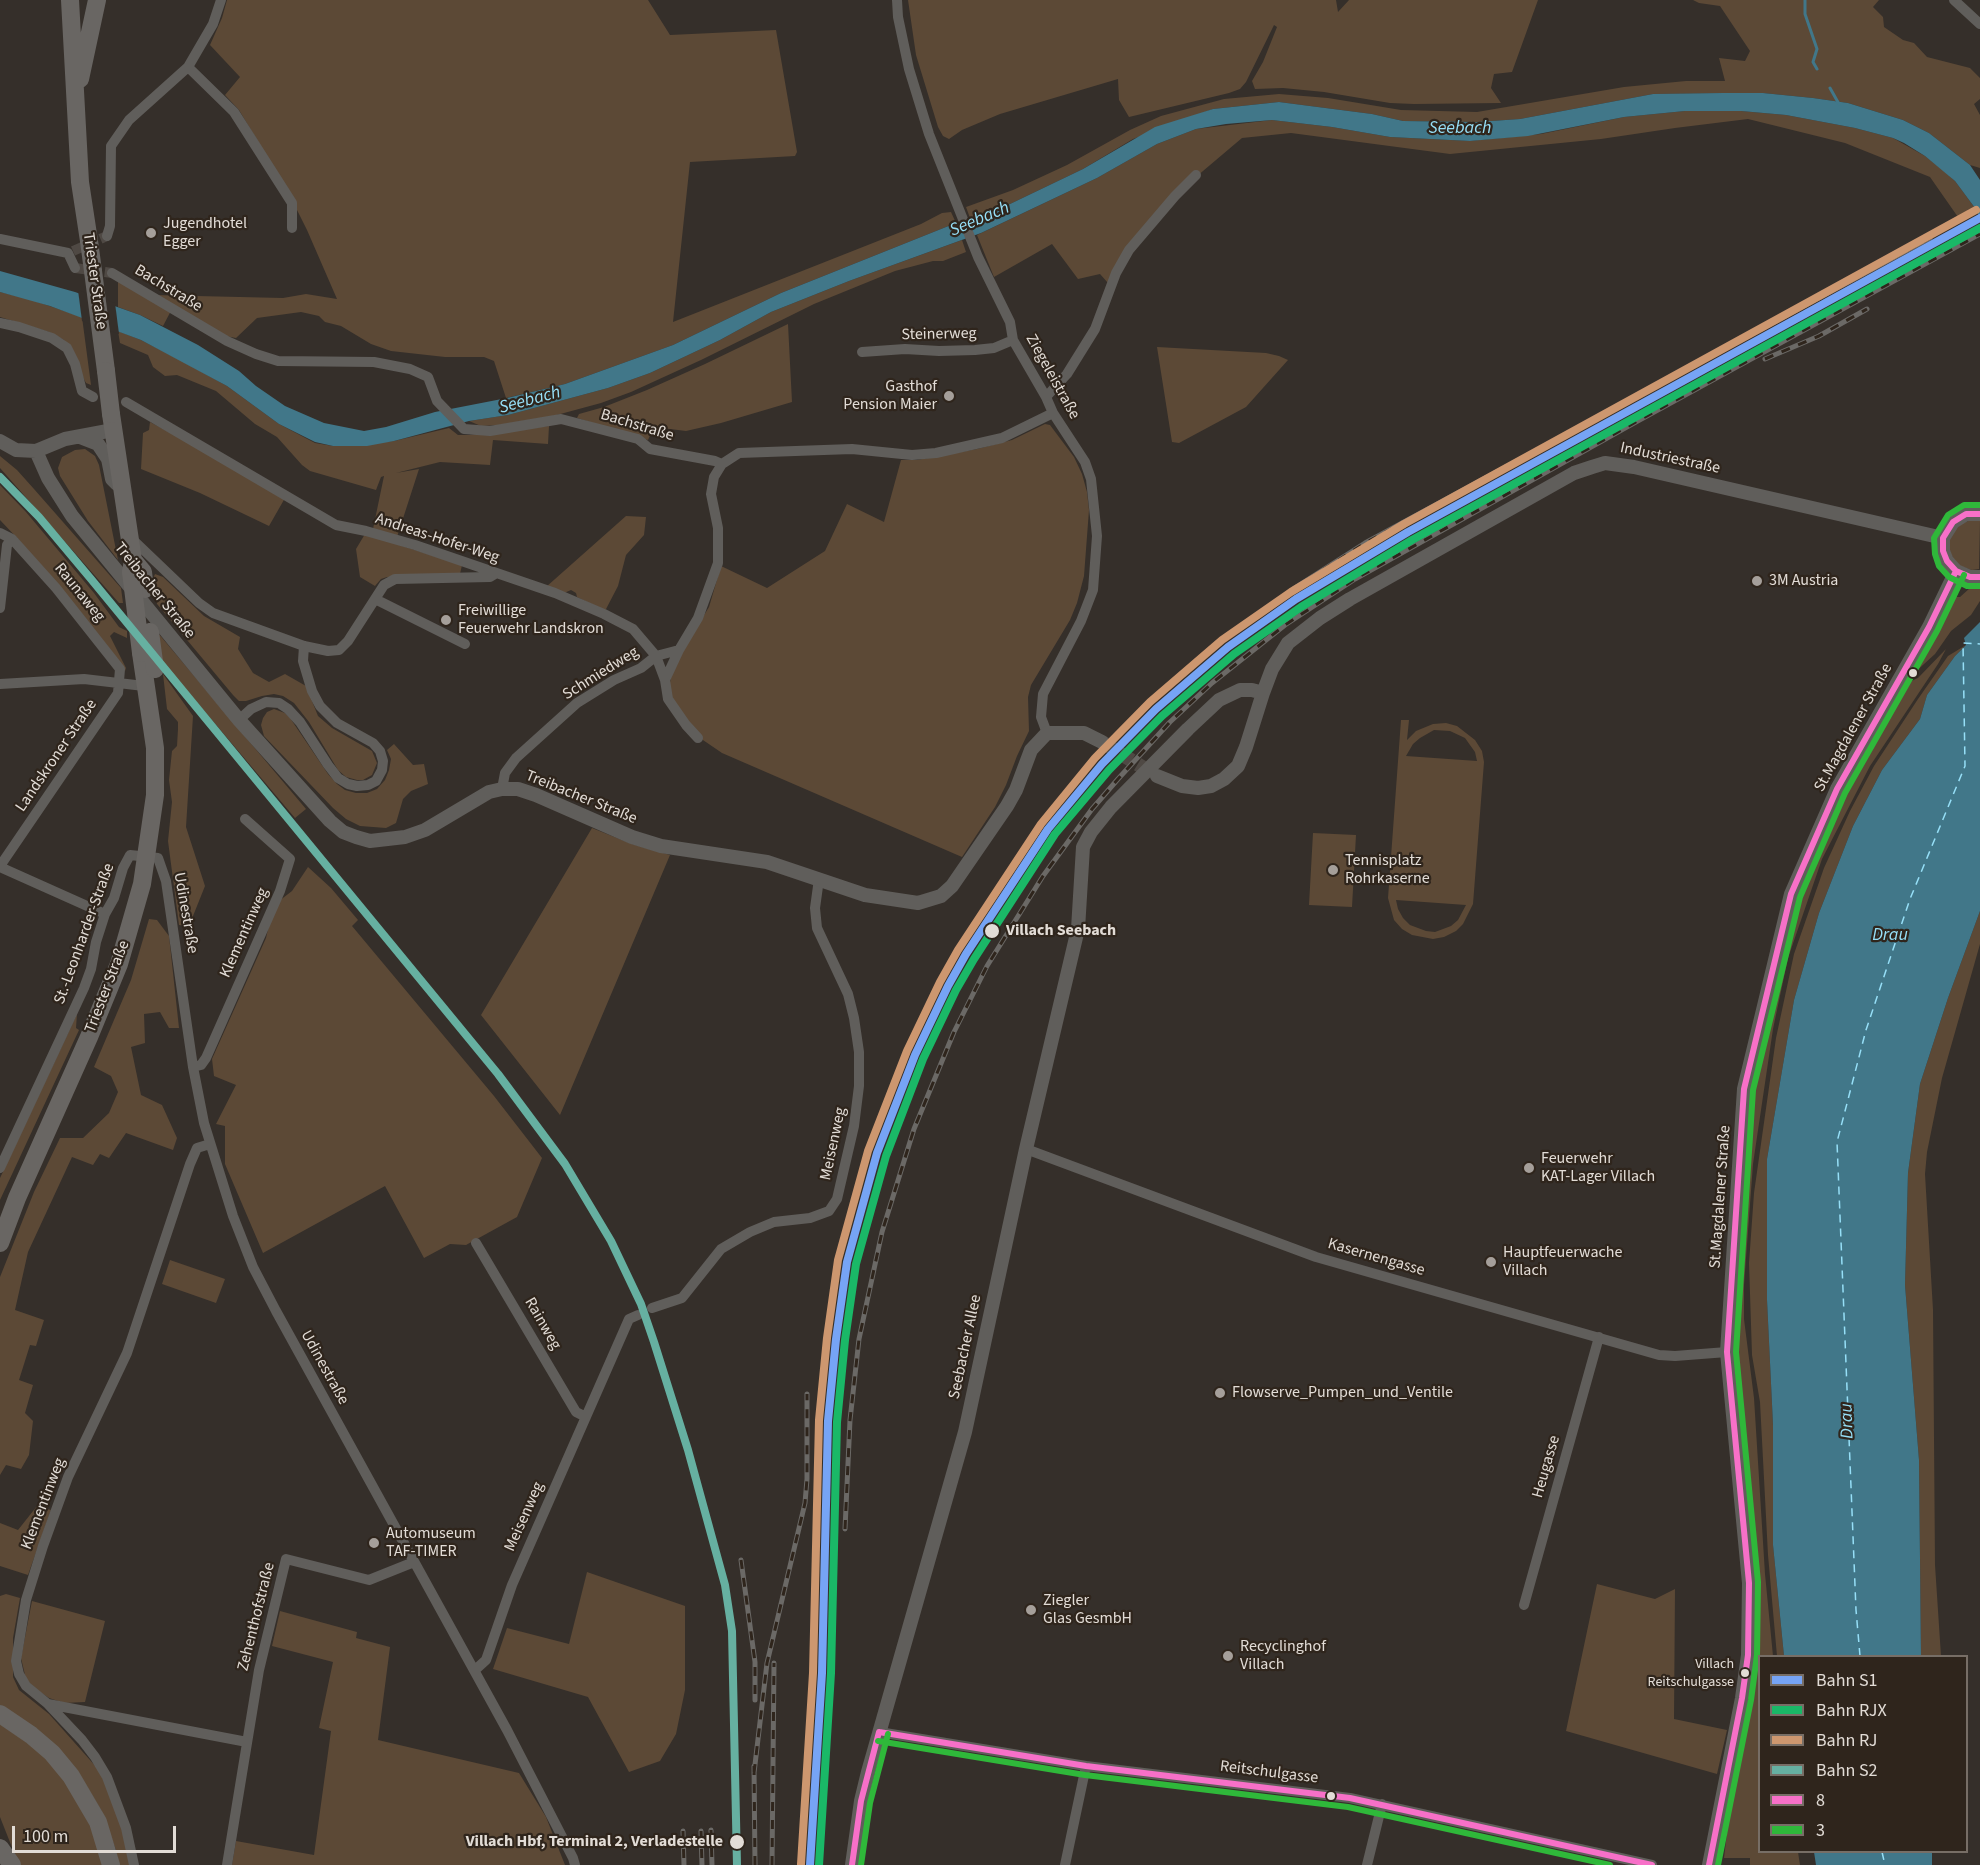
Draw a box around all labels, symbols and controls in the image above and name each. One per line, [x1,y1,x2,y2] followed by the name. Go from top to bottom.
[1429,118,1491,140] water label: Seebach
[947,198,1013,242] water label: Seebach
[163,214,247,252] place label: Jugendhotel Egger
[144,226,158,240] marker: Jugendhotel Egger
[78,231,110,331] street label: Triester Straße
[131,261,205,317] street label: Bachstraße
[901,325,977,345] street label: Steinerweg
[1021,331,1083,423] street label: Ziegeleistraße
[843,377,937,415] place label: Gasthof Pension Maier
[497,382,563,420] water label: Seebach
[942,389,956,403] marker: Gasthof Pension Maier
[598,406,676,446] street label: Bachstraße
[1618,439,1722,479] street label: Industriestraße
[373,510,501,568] street label: Andreas-Hofer-Weg
[109,539,199,643] street label: Treibacher Straße
[50,560,108,626] street label: Raunaweg
[1769,571,1838,591] place label: 3M Austria
[1750,574,1764,588] marker: 3M Austria
[458,601,604,639] place label: Freiwillige Feuerwehr Landskron
[439,613,453,627] marker: Freiwillige Feuerwehr Landskron
[560,643,642,705] street label: Schmiedweg
[1811,661,1897,795] street label: St.Magdalener Straße
[1907,667,1919,679] unlabelled marker
[12,696,102,816] street label: Landskroner Straße
[522,767,640,829] street label: Treibacher Straße
[1345,851,1430,889] place label: Tennisplatz Rohrkaserne
[51,861,119,1007] street label: St.-Leonharder-Straße
[1326,863,1340,877] marker: Tennisplatz Rohrkaserne
[168,871,202,955] street label: Udinestraße
[217,885,273,981] street label: Klementinweg
[1006,921,1116,941] place label: Villach Seebach
[983,922,1001,940] marker: Villach Seebach
[1872,925,1908,947] water label: Drau
[82,938,134,1036] street label: Triester Straße
[817,1106,851,1182] street label: Meisenweg
[1706,1125,1736,1269] street label: St.Magdalener Straße
[1541,1149,1655,1187] place label: Feuerwehr KAT-Lager Villach
[1522,1161,1536,1175] marker: Feuerwehr KAT-Lager Villach
[1325,1235,1427,1281] street label: Kasernengasse
[1503,1243,1622,1281] place label: Hauptfeuerwache Villach
[1484,1255,1498,1269] marker: Hauptfeuerwache Villach
[946,1293,986,1401] street label: Seebacher Allee
[519,1294,565,1354] street label: Rainweg
[296,1327,352,1409] street label: Udinestraße
[1232,1383,1453,1403] place label: Flowserve_Pumpen_und_Ventile
[1213,1386,1227,1400] marker: Flowserve_Pumpen_und_Ventile
[1837,1403,1859,1439] water label: Drau
[1529,1433,1565,1501] street label: Heugasse
[18,1455,70,1553] street label: Klementinweg
[501,1479,549,1555] street label: Meisenweg
[386,1524,476,1562] place label: Automuseum TAF-TIMER
[367,1536,381,1550] marker: Automuseum TAF-TIMER
[234,1561,280,1673] street label: Zehenthofstraße
[1043,1591,1132,1629] place label: Ziegler Glas GesmbH
[1024,1603,1038,1617] marker: Ziegler Glas GesmbH
[1240,1637,1326,1675] place label: Recyclinghof Villach
[1221,1649,1235,1663] marker: Recyclinghof Villach
[1758,1655,1968,1853] legend
[1648,1657,1734,1690] place label: Villach Reitschulgasse
[1739,1667,1751,1679] marker: Villach Reitschulgasse
[1816,1668,1877,1693] text: Bahn S1
[1816,1698,1887,1723] text: Bahn RJX
[1816,1728,1877,1753] text: Bahn RJ
[1219,1757,1319,1789] street label: Reitschulgasse
[1816,1758,1877,1783] text: Bahn S2
[1816,1788,1825,1813] text: 8
[1325,1790,1337,1802] unlabelled marker
[15,1814,178,1852] scale bar
[1816,1818,1825,1843] text: 3
[23,1824,68,1849] text: 100 m
[466,1832,723,1852] place label: Villach Hbf, Terminal 2, Verladestelle
[728,1833,746,1851] marker: Villach Hbf, Terminal 2, Verladestelle

